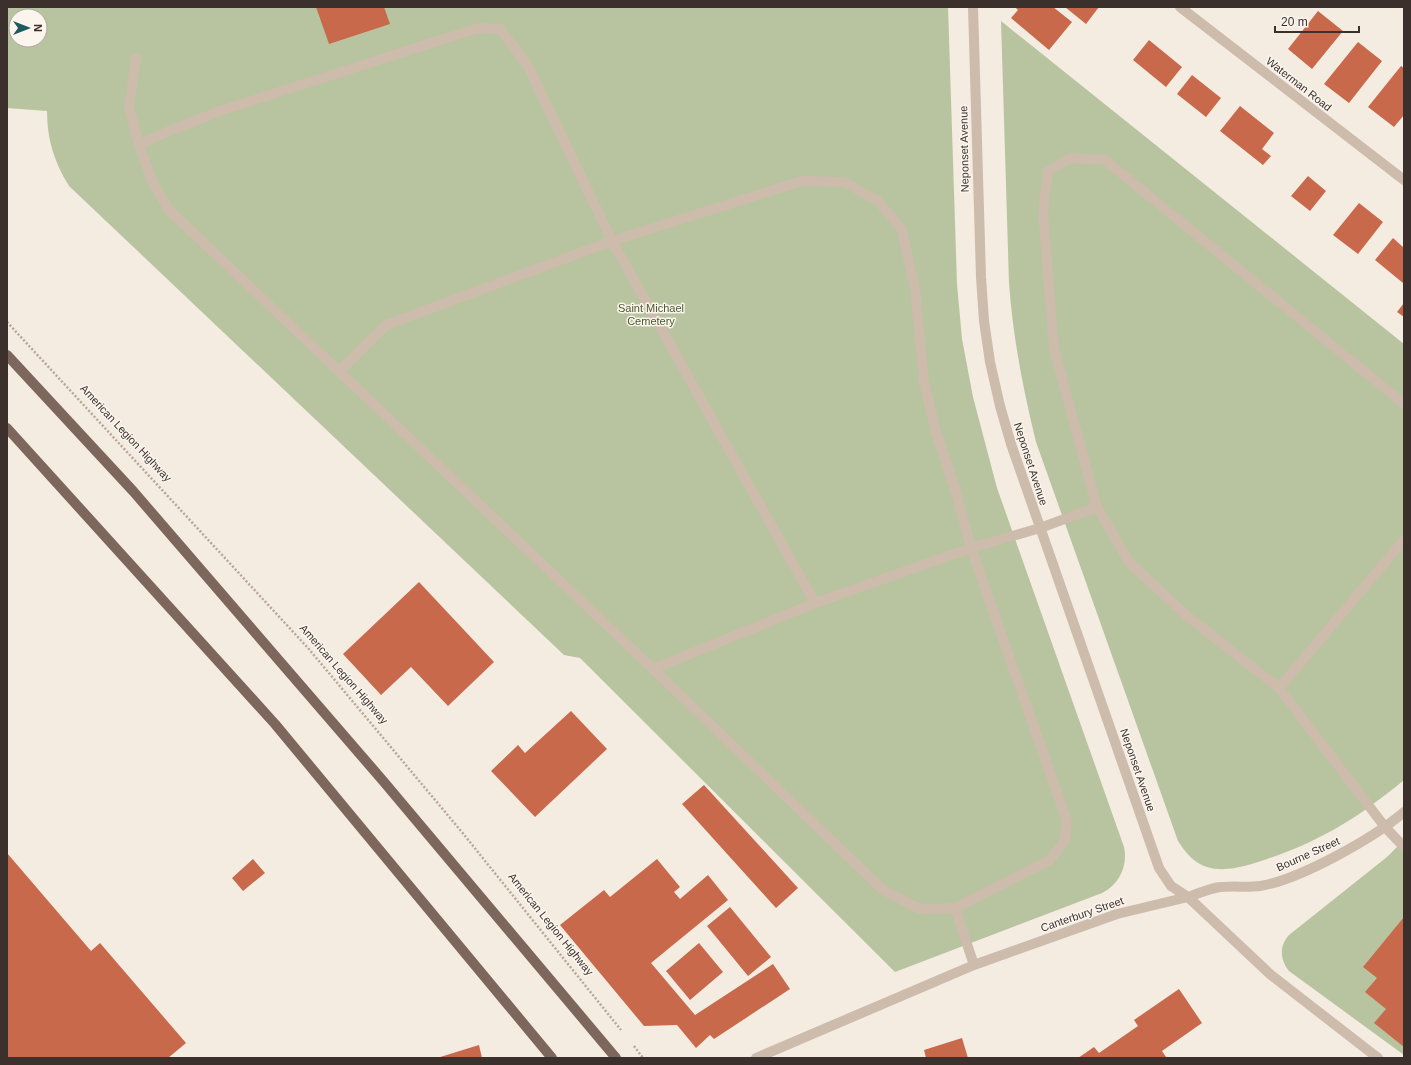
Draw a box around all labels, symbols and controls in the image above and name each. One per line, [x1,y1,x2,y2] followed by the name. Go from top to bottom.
[8,8,48,48] north arrow
[1275,8,1359,34] scale bar
[1281,15,1308,29] text: 20 m
[32,24,44,32] text: N
[1264,55,1334,113] street label: Waterman Road
[957,106,971,192] street label: Neponset Avenue
[618,302,684,327] park label: Saint Michael Cemetery
[78,382,174,484] street label: American Legion Highway
[1012,421,1050,507] street label: Neponset Avenue
[298,622,391,727] street label: American Legion Highway
[1118,727,1158,813] street label: Neponset Avenue
[1275,835,1341,873] street label: Bourne Street
[506,871,596,978] street label: American Legion Highway
[1039,894,1125,934] street label: Canterbury Street

